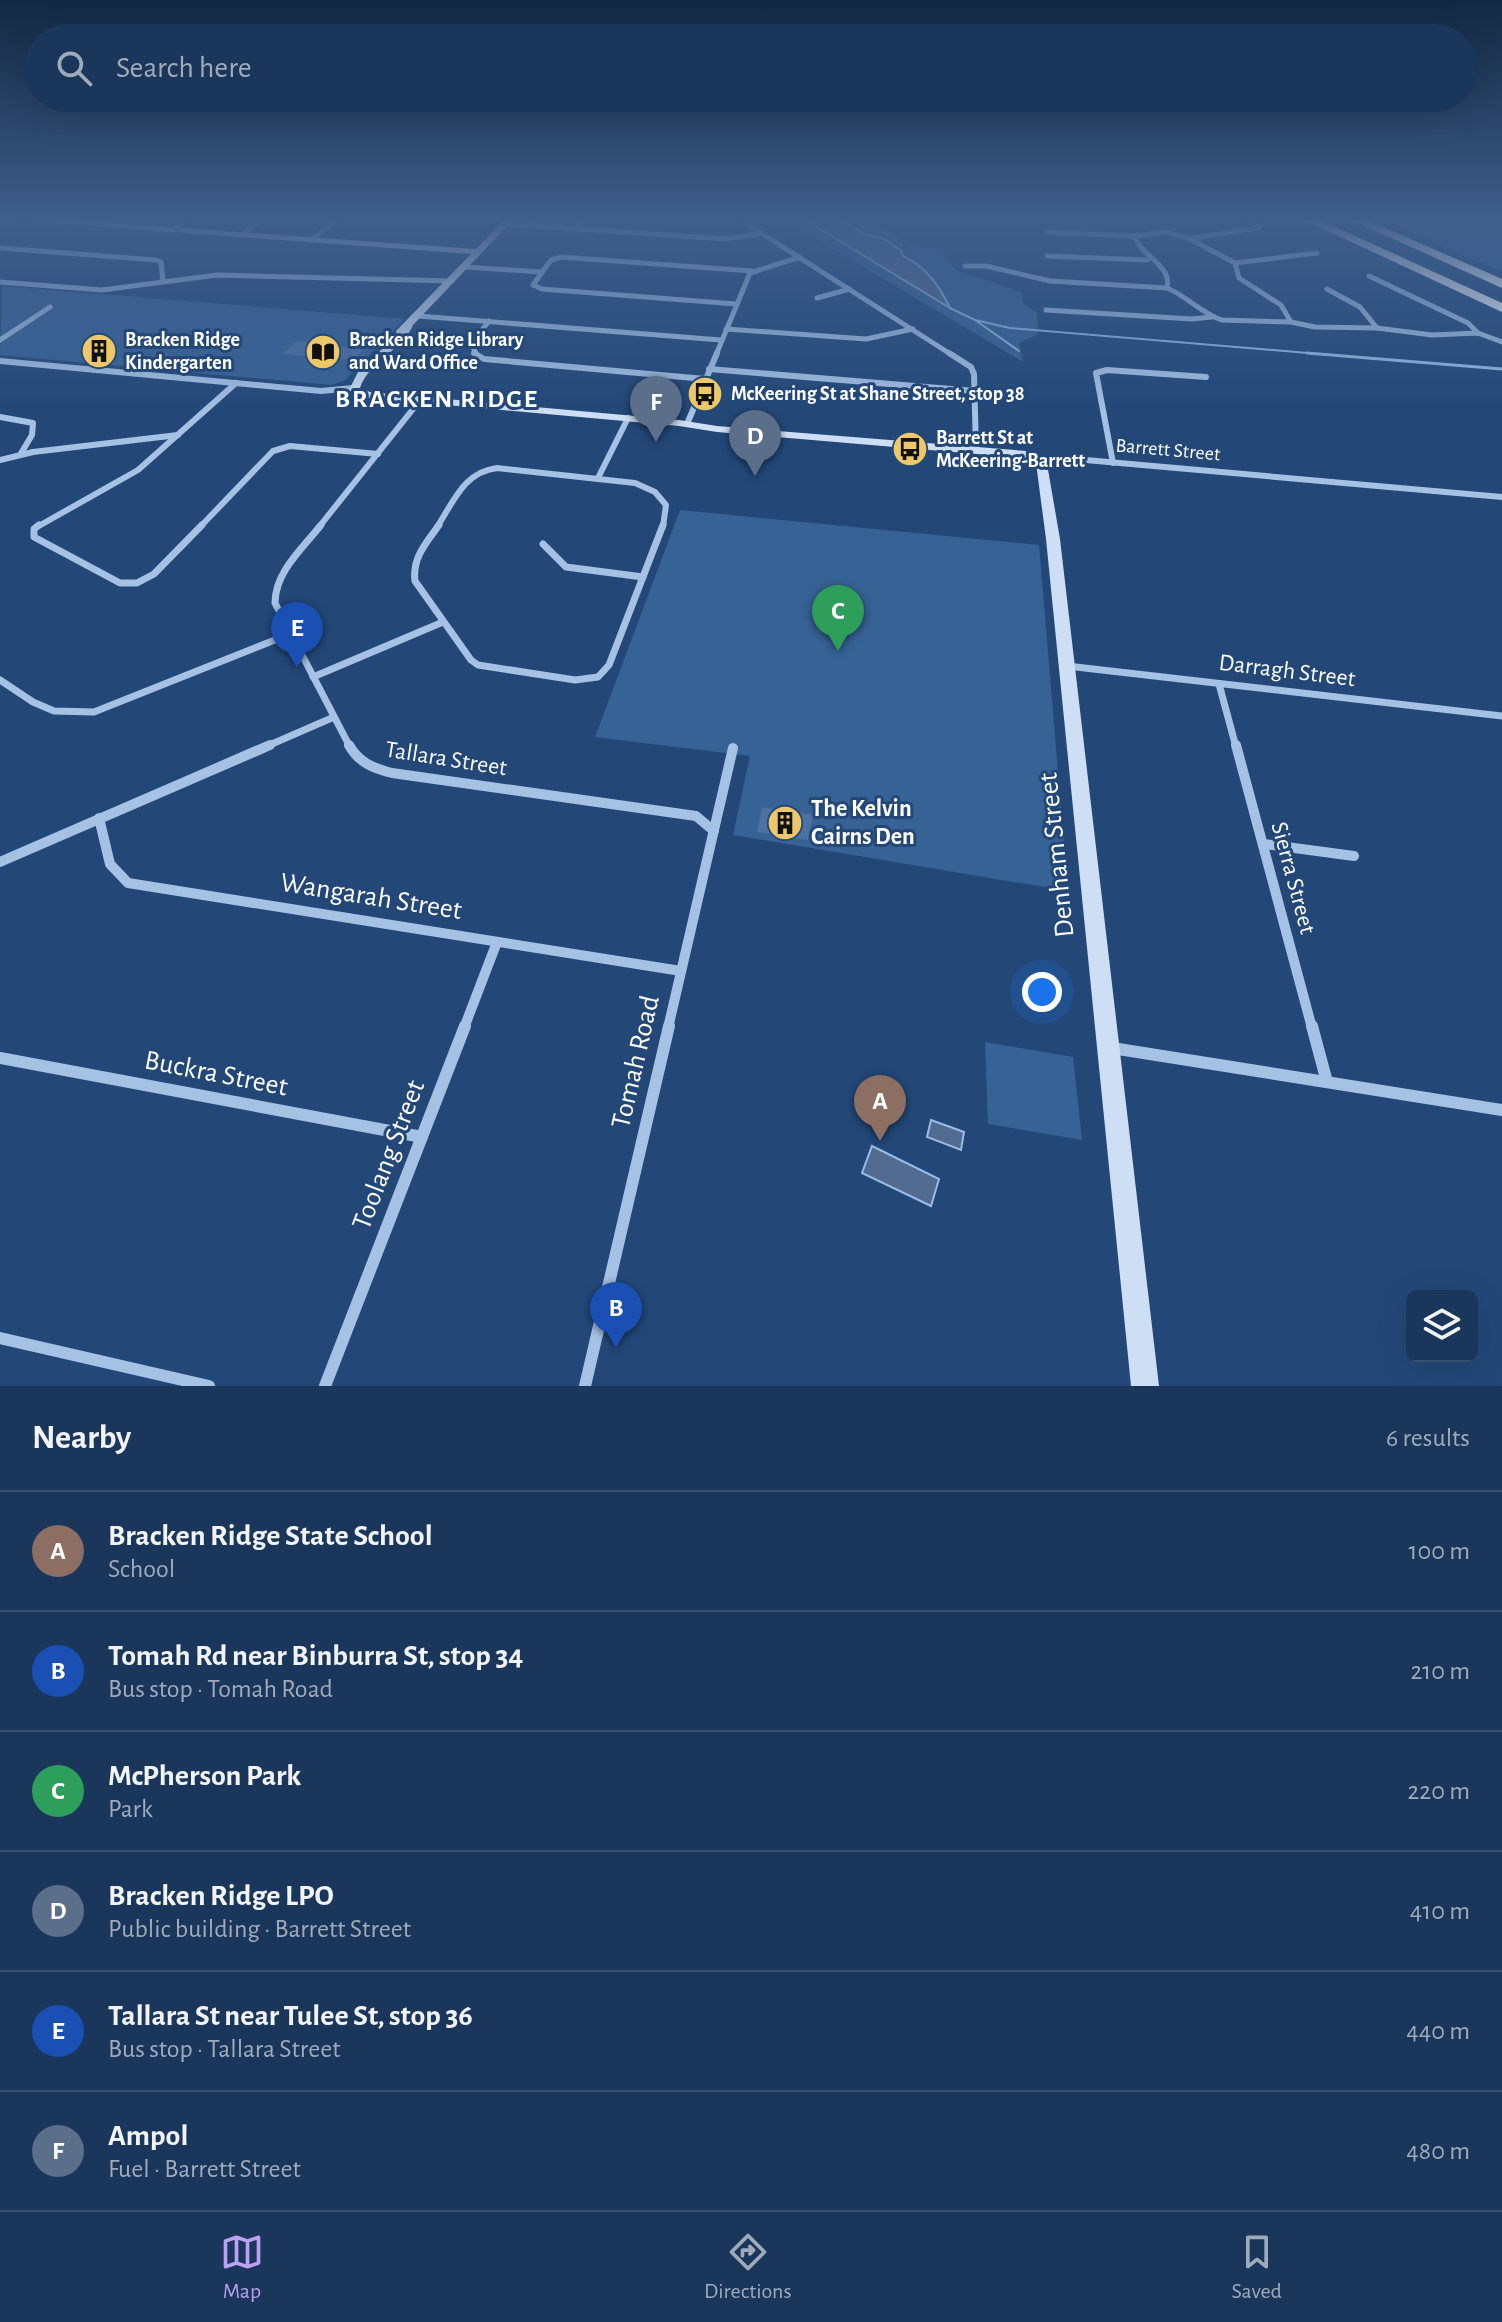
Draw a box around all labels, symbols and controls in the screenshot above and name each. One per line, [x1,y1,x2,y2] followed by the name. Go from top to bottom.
[24,24,1478,112] search box
[52,46,96,90] icon: search
[116,53,252,83] text: Search here
[125,330,240,373] place label: Bracken Ridge Kindergarten
[349,330,524,373] place label: Bracken Ridge Library and Ward Office
[80,332,118,370] building icon: Bracken Ridge Kindergarten
[304,333,342,371] library icon: Bracken Ridge Library and Ward Office
[686,375,724,413] bus stop icon: McKeering St at Shane Street, stop 38
[630,376,682,442] pin: F
[731,384,1025,404] place label: McKeering St at Shane Street, stop 38
[335,386,539,412] district label: BRACKEN RIDGE
[729,410,781,476] pin: D
[936,428,1085,471] place label: Barrett St at McKeering-Barrett
[891,430,929,468] bus stop icon: Barrett St at McKeering-Barrett
[1115,435,1222,465] street label: Barrett Street
[812,585,864,651] pin: C
[271,602,323,668] pin: E
[1217,651,1357,691] street label: Darragh Street
[383,738,509,781] street label: Tallara Street
[1034,771,1080,939] street label: Denham Street
[811,797,915,849] place label: The Kelvin Cairns Den
[766,804,804,842] building icon: The Kelvin Cairns Den
[1267,819,1320,937] street label: Sierra Street
[278,869,464,925] street label: Wangarah Street
[1022,972,1062,1012] your location
[607,993,665,1131] street label: Tomah Road
[142,1046,290,1102] street label: Buckra Street
[854,1075,906,1141] pin: A
[348,1076,430,1234] street label: Toolang Street
[590,1282,642,1348] pin: B
[1406,1290,1478,1362] map controls
[1406,1290,1478,1362] button: layers
[32,1421,131,1455] text: Nearby
[1386,1425,1470,1451] text: 6 results
[108,1521,433,1551] text: Bracken Ridge State School
[50,1538,66,1564] text: A
[1409,1538,1470,1564] text: 100 m
[108,1556,175,1582] text: School
[108,1641,523,1671] text: Tomah Rd near Binburra St, stop 34
[50,1658,66,1684] text: B
[1410,1658,1470,1684] text: 210 m
[108,1676,333,1702] text: Bus stop · Tomah Road
[108,1761,301,1791] text: McPherson Park
[51,1778,65,1804] text: C
[1408,1778,1470,1804] text: 220 m
[108,1796,153,1822] text: Park
[108,1881,334,1911] text: Bracken Ridge LPO
[49,1898,67,1924] text: D
[1410,1898,1470,1924] text: 410 m
[108,1916,411,1942] text: Public building · Barrett Street
[108,2001,473,2031] text: Tallara St near Tulee St, stop 36
[51,2018,65,2044] text: E
[1406,2018,1470,2044] text: 440 m
[108,2036,341,2062] text: Bus stop · Tallara Street
[108,2121,188,2151] text: Ampol
[52,2138,64,2164] text: F
[1406,2138,1470,2164] text: 480 m
[108,2156,301,2182] text: Fuel · Barrett Street
[220,2230,264,2304] tab: Map
[704,2230,792,2304] tab: Directions
[1232,2230,1282,2304] tab: Saved

